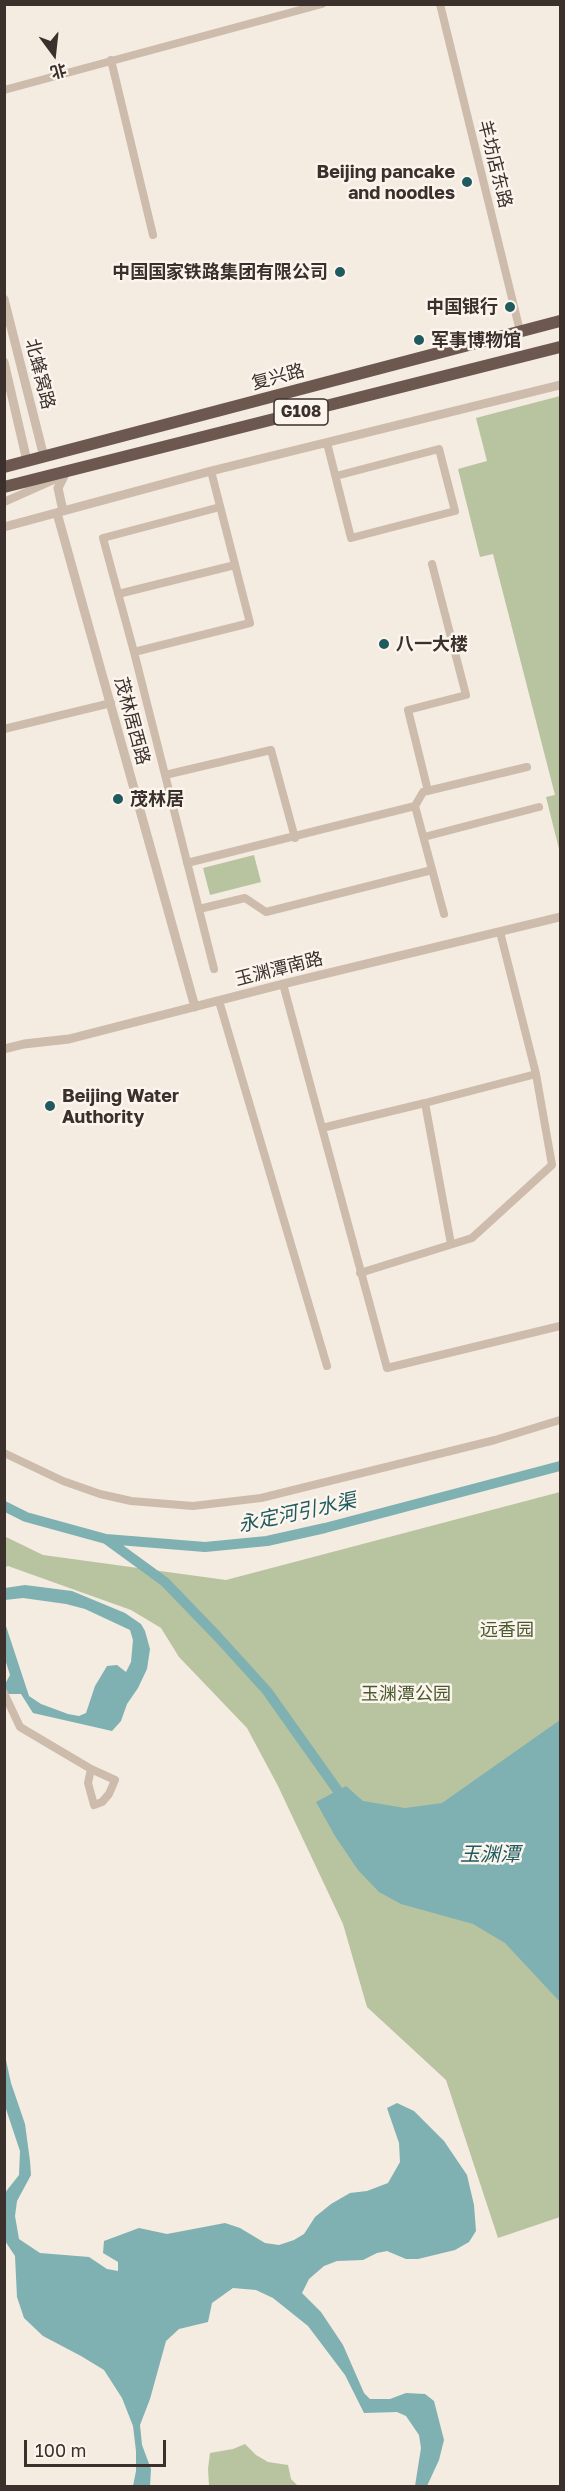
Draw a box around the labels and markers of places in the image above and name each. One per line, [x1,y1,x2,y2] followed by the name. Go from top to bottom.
[317,161,455,204] place label: Beijing pancake and noodles
[460,175,474,189] marker: Beijing pancake and noodles
[112,261,328,283] place label: 中国国家铁路集团有限公司
[333,265,347,279] marker: 中国国家铁路集团有限公司
[426,296,498,318] place label: 中国银行
[503,300,517,314] marker: 中国银行
[431,329,521,351] place label: 军事博物馆
[412,333,426,347] marker: 军事博物馆
[396,633,468,655] place label: 八一大楼
[377,637,391,651] marker: 八一大楼
[130,788,184,810] place label: 茂林居
[111,792,125,806] marker: 茂林居
[62,1085,179,1128] place label: Beijing Water Authority
[43,1099,57,1113] marker: Beijing Water Authority

